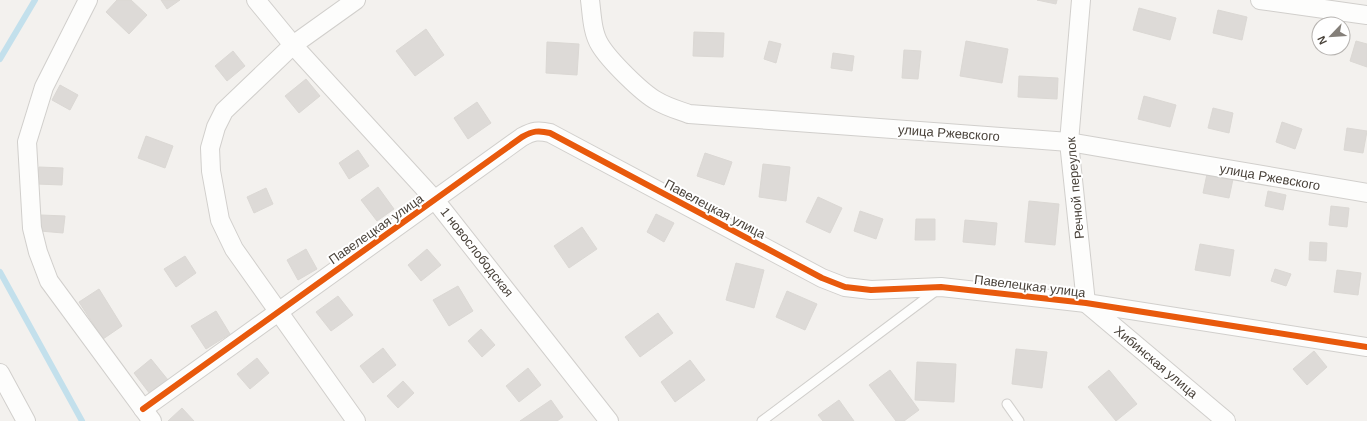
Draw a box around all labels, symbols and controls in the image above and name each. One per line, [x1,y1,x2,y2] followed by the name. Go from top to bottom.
[1311,16,1351,56] north arrow
[1315,34,1329,46] text: N
[898,122,1000,144] street label: улица Ржевского
[1063,136,1087,240] street label: Речной переулок
[1218,161,1322,193] street label: улица Ржевского
[662,176,769,242] street label: Павелецкая улица
[326,190,427,267] street label: Павелецкая улица
[437,204,517,300] street label: 1 новослободская
[974,272,1087,300] street label: Павелецкая улица
[1111,323,1201,402] street label: Хибинская улица

